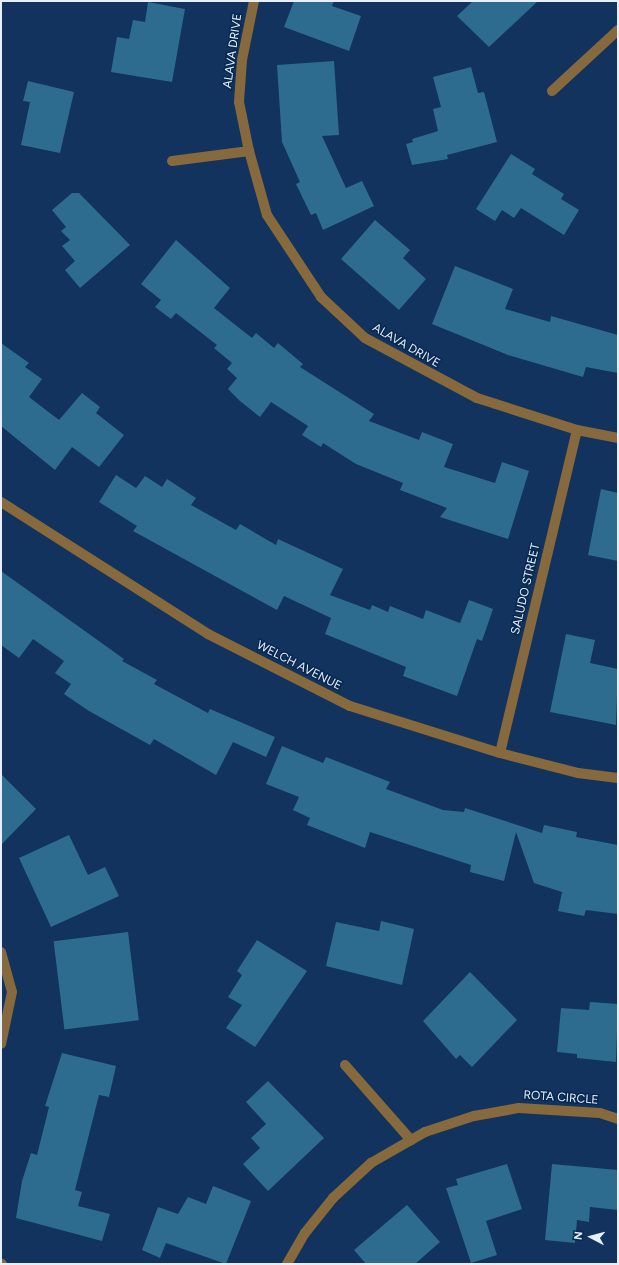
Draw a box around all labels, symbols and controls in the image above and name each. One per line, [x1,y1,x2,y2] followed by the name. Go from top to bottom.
[221,13,245,89] street label: ALAVA DRIVE
[370,321,442,371] street label: ALAVA DRIVE
[509,542,543,636] street label: SALUDO STREET
[254,638,344,694] street label: WELCH AVENUE
[523,1088,599,1108] street label: ROTA CIRCLE
[571,1217,611,1257] north arrow
[572,1231,585,1241] text: N

